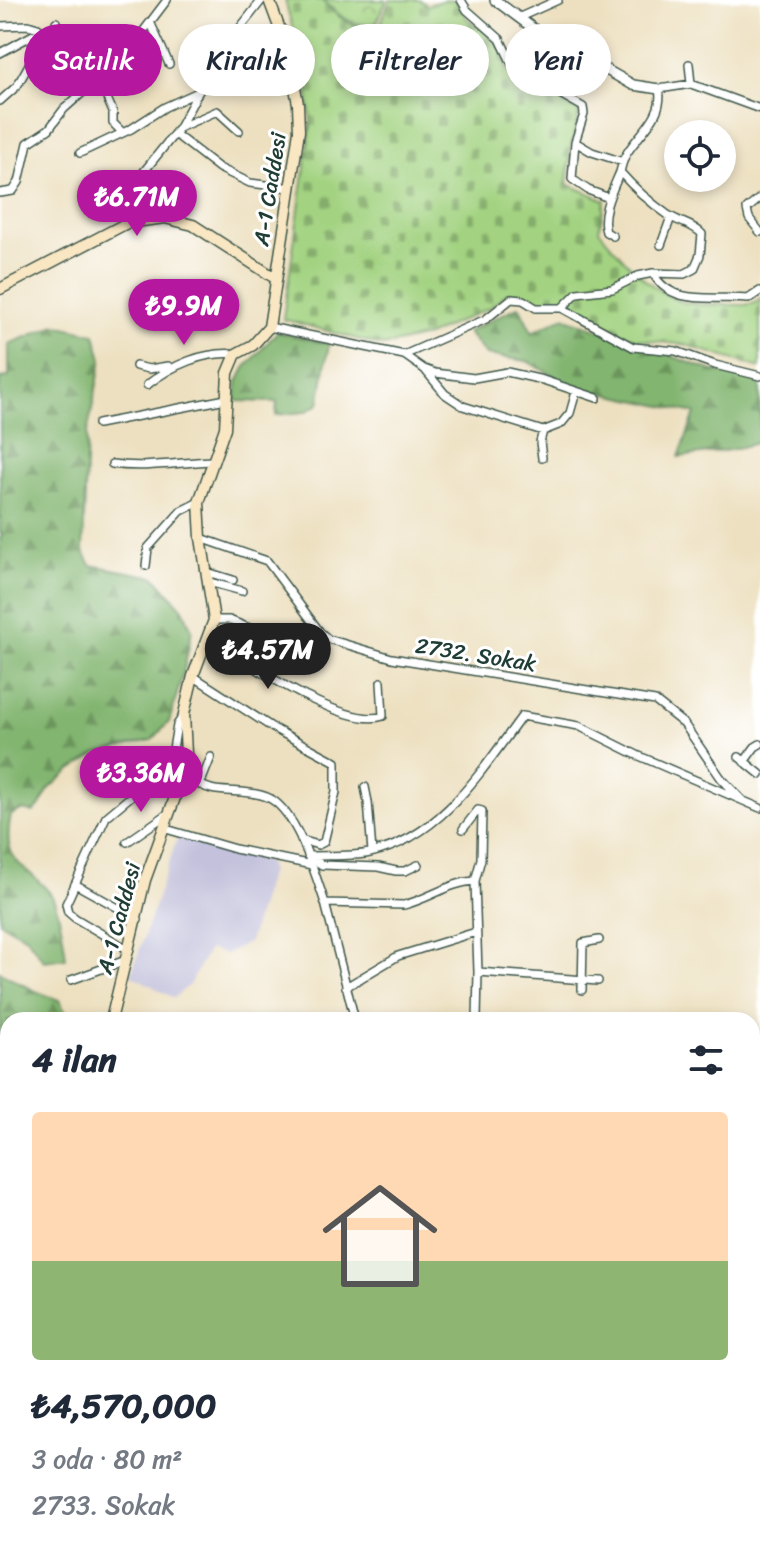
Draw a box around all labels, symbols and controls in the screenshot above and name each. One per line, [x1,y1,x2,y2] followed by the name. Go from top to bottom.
[24,24,162,96] chip: Satılık
[178,24,315,96] chip: Kiralık
[331,24,489,96] chip: Filtreler
[505,24,611,96] chip: Yeni
[664,120,736,192] map controls
[664,120,736,192] button: locate
[241,129,298,249] street label: A-1 Caddesi
[72,170,202,238] pin: ₺6.71M
[95,173,179,219] text: ₺6.71M
[128,279,240,347] pin: ₺9.9M
[146,282,222,328] text: ₺9.9M
[203,623,333,691] pin: ₺4.57M
[223,626,313,672] text: ₺4.57M
[413,626,539,683] street label: 2732. Sokak
[76,746,206,814] pin: ₺3.36M
[98,749,184,795] text: ₺3.36M
[85,857,152,979] street label: A-1 Caddesi
[32,1030,117,1090] text: 4 ilan
[684,1038,728,1082] icon: filters
[308,1164,452,1308] icon: home
[32,1376,216,1436] text: ₺4,570,000
[32,1436,183,1482] text: 3 oda · 80 m²
[32,1482,175,1528] text: 2733. Sokak

